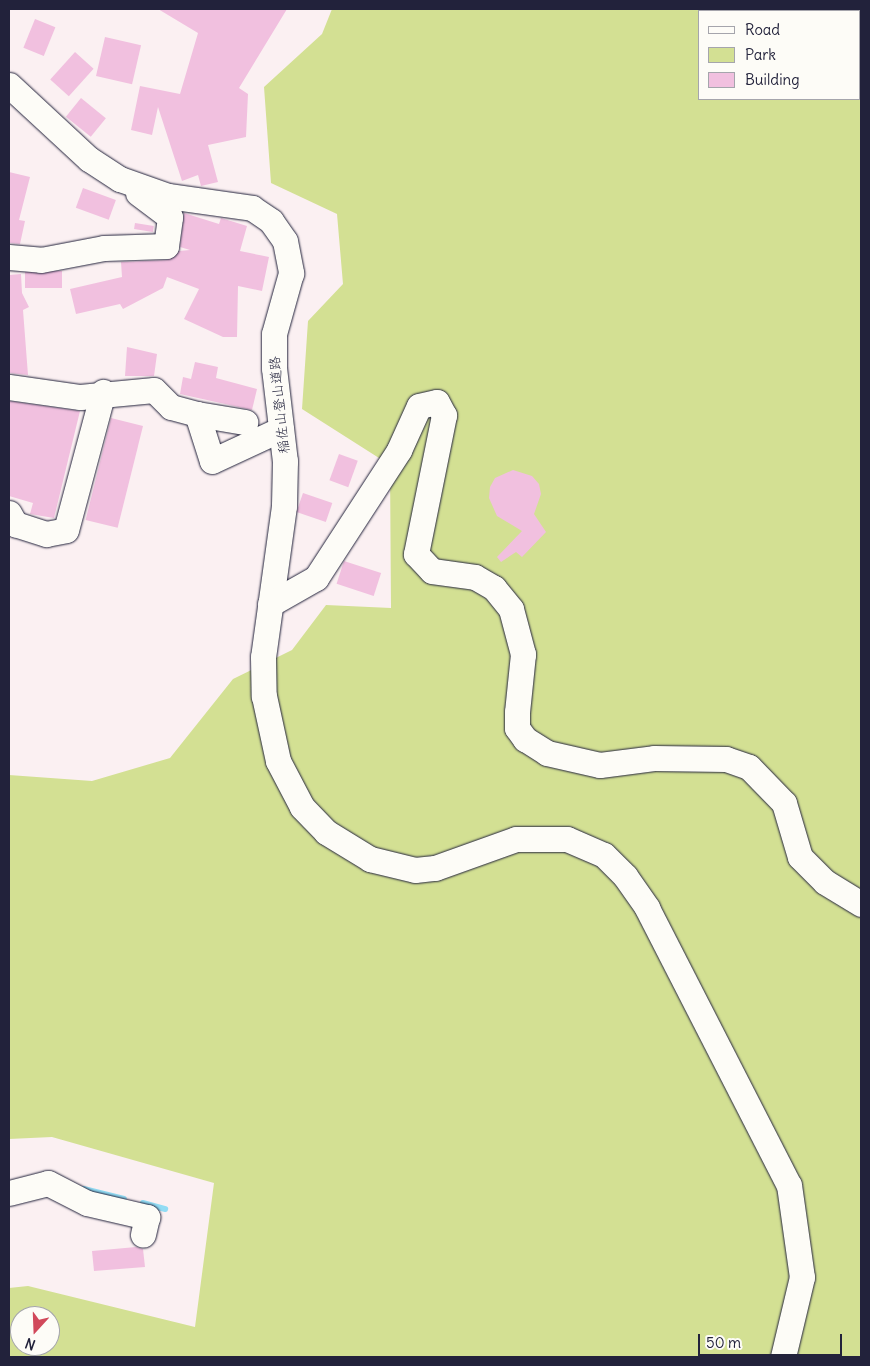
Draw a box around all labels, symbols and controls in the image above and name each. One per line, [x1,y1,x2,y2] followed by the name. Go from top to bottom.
[698,10,860,100] legend
[745,20,780,39] text: Road
[745,45,776,64] text: Park
[745,70,800,89] text: Building
[266,355,292,455] street label: 稲佐山登山道路
[10,1306,60,1356] north arrow
[700,1324,844,1356] scale bar
[706,1333,741,1352] text: 50 m
[23,1334,38,1354] text: N

